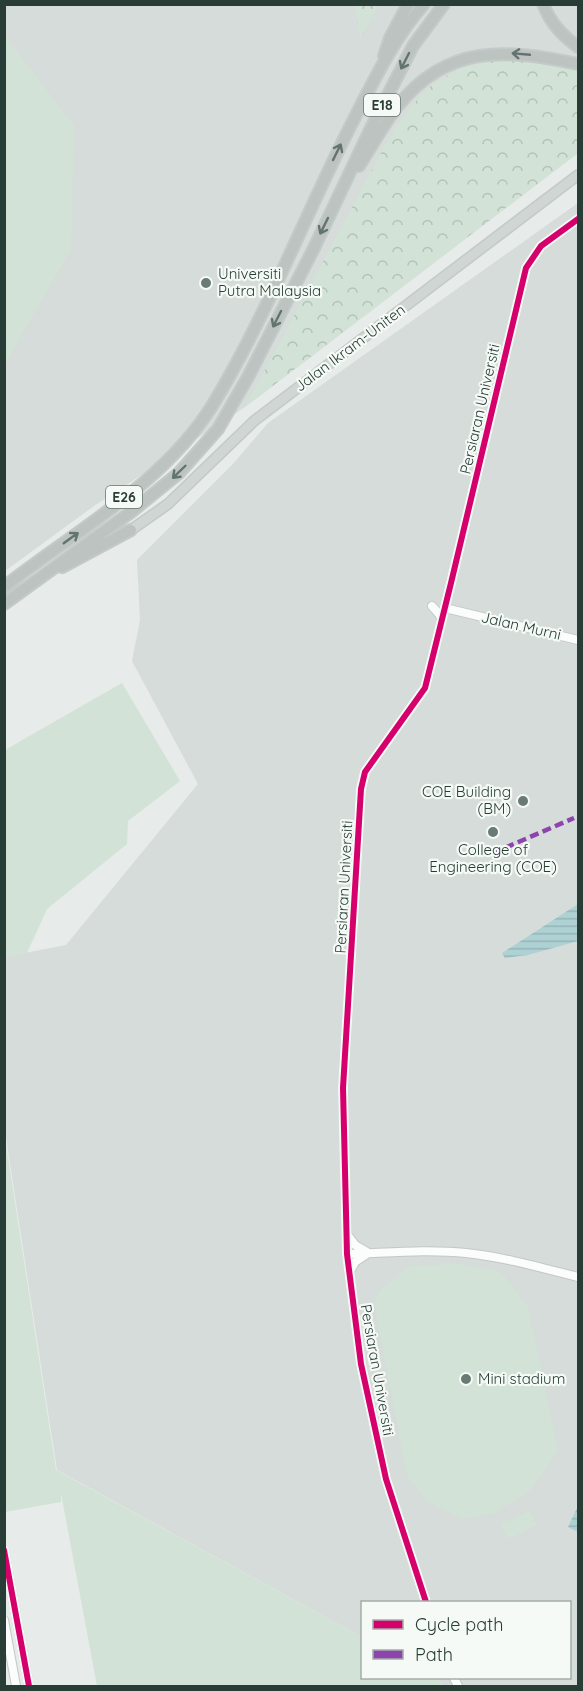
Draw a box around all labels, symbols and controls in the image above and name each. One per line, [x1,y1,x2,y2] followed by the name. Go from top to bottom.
[512,48,531,59] one-way arrow
[399,52,410,70] one-way arrow
[364,94,400,116] road number: E18
[332,144,344,162] one-way arrow
[318,216,330,234] one-way arrow
[218,264,321,300] place label: Universiti Putra Malaysia
[199,276,213,290] marker: Universiti Putra Malaysia
[291,300,409,395] street label: Jalan Ikram-Uniten
[271,310,283,328] one-way arrow
[455,342,504,476] street label: Persiaran Universiti
[171,465,186,479] one-way arrow
[106,486,142,508] road number: E26
[62,532,78,544] one-way arrow
[479,607,563,644] street label: Jalan Murni
[422,782,511,818] place label: COE Building (BM)
[516,794,530,808] marker: COE Building (BM)
[331,820,356,954] street label: Persiaran Universiti
[486,825,500,839] marker: College of Engineering (COE)
[429,840,557,876] place label: College of Engineering (COE)
[357,1303,398,1437] street label: Persiaran Universiti
[478,1369,565,1388] place label: Mini stadium
[459,1372,473,1386] marker: Mini stadium
[361,1601,571,1679] legend
[415,1613,503,1636] text: Cycle path
[415,1643,453,1666] text: Path

